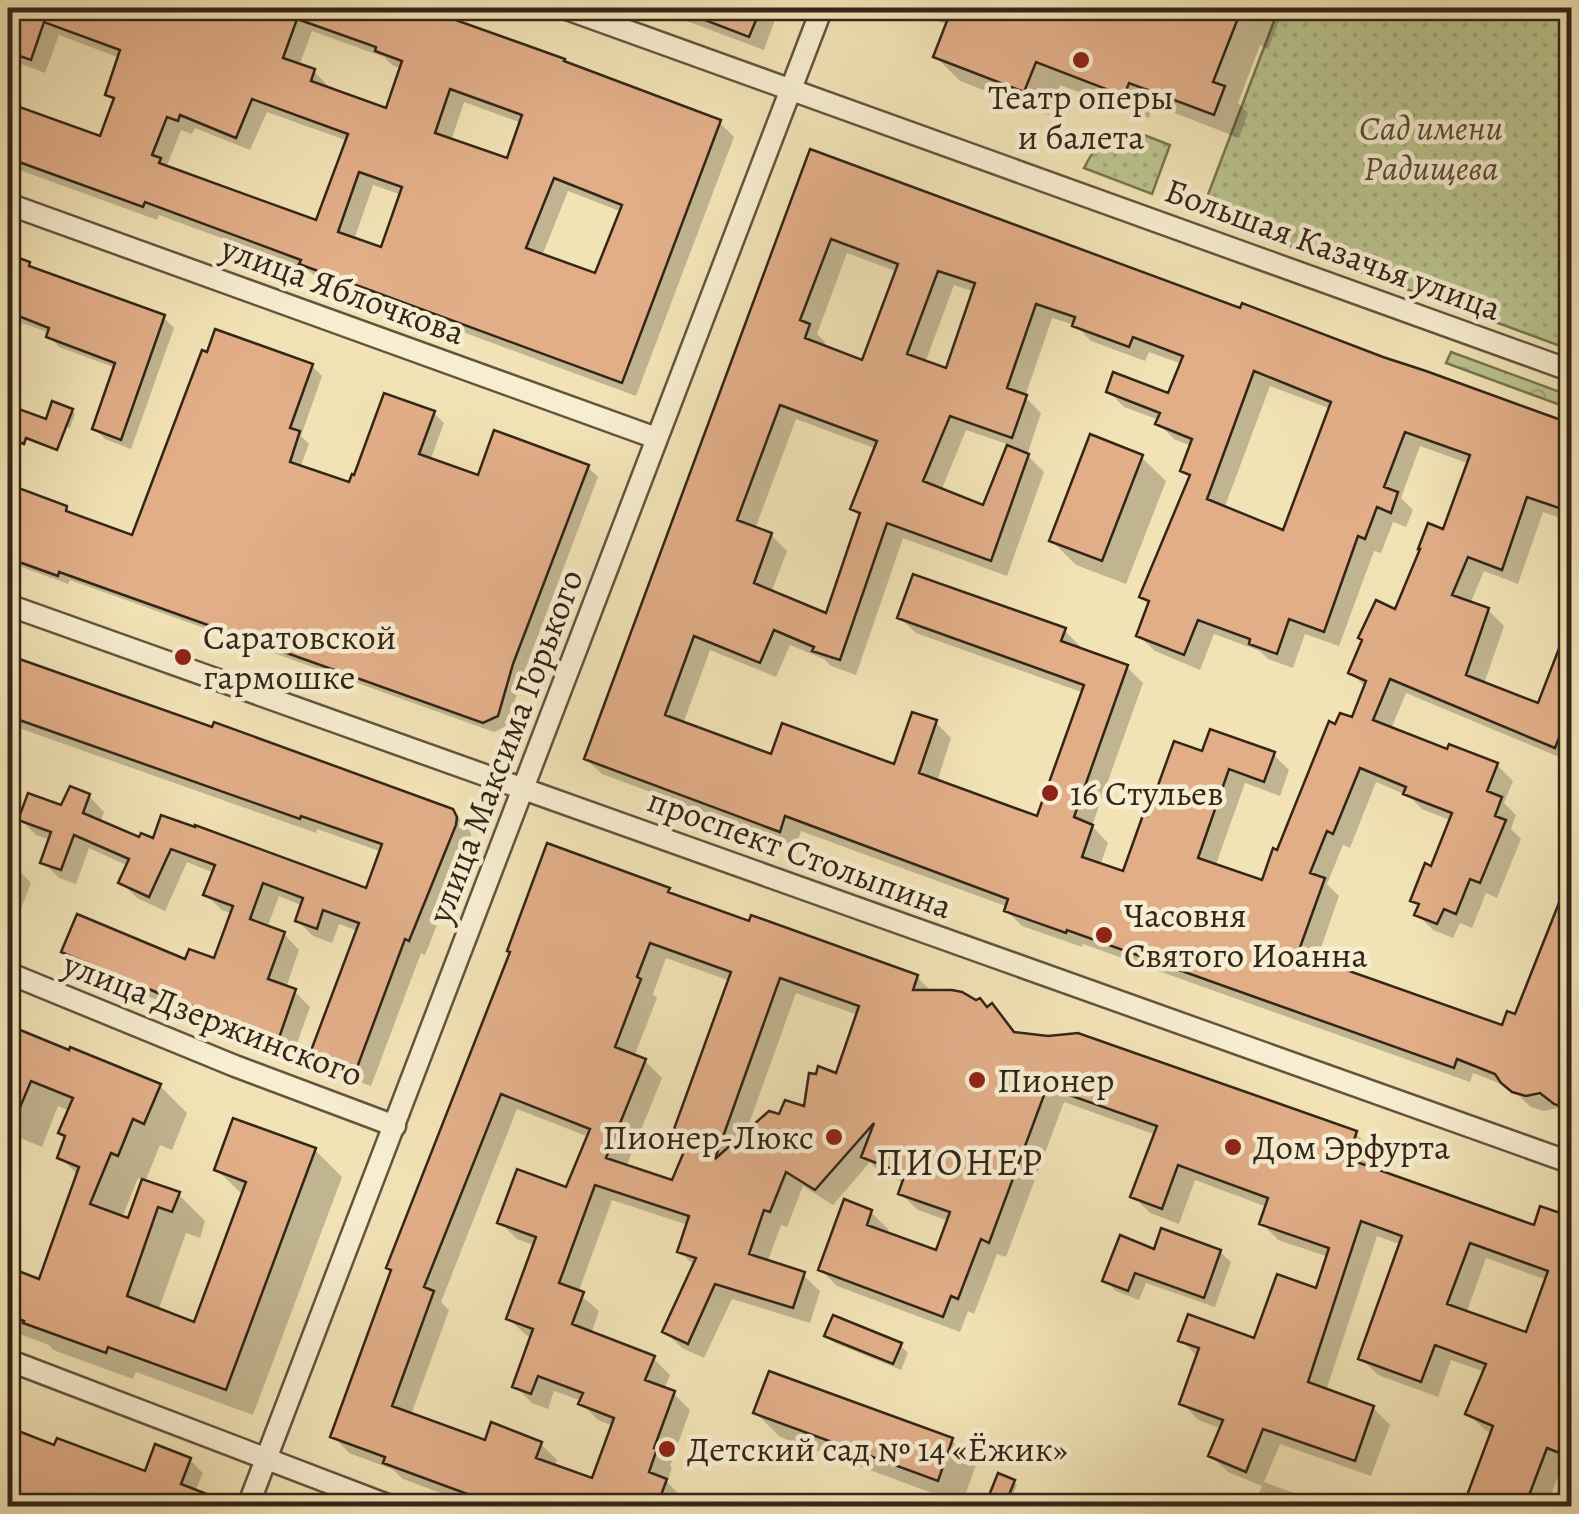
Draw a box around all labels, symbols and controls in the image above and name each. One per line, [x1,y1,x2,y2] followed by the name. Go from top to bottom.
[1070,49,1092,71] marker: Театр оперы и балета
[988,73,1174,161] place label: Театр оперы и балета
[1359,104,1503,192] park label: Сад имени Радищева
[1158,166,1508,332] street label: Большая Казачья улица
[214,223,471,356] street label: улица Яблочкова
[415,562,595,931] street label: улица Максима Горького
[203,613,396,701] place label: Саратовской гармошке
[172,646,194,668] marker: Саратовской гармошке
[1070,769,1224,817] place label: 16 Стульев
[641,776,959,930] street label: проспект Столыпина
[1039,782,1061,804] marker: 16 Стульев
[1124,891,1368,979] place label: Часовня Святого Иоанна
[1093,924,1115,946] marker: Часовня Святого Иоанна
[55,939,370,1098] street label: улица Дзержинского
[997,1056,1114,1104] place label: Пионер
[966,1069,988,1091] marker: Пионер
[603,1113,814,1161] place label: Пионер-Люкс
[1253,1123,1450,1171] place label: Дом Эрфурта
[823,1126,845,1148] marker: Пионер-Люкс
[876,1136,1044,1188] district label: ПИОНЕР
[1222,1136,1244,1158] marker: Дом Эрфурта
[687,1425,1068,1473] place label: Детский сад № 14 «Ёжик»
[656,1438,678,1460] marker: Детский сад № 14 «Ёжик»

